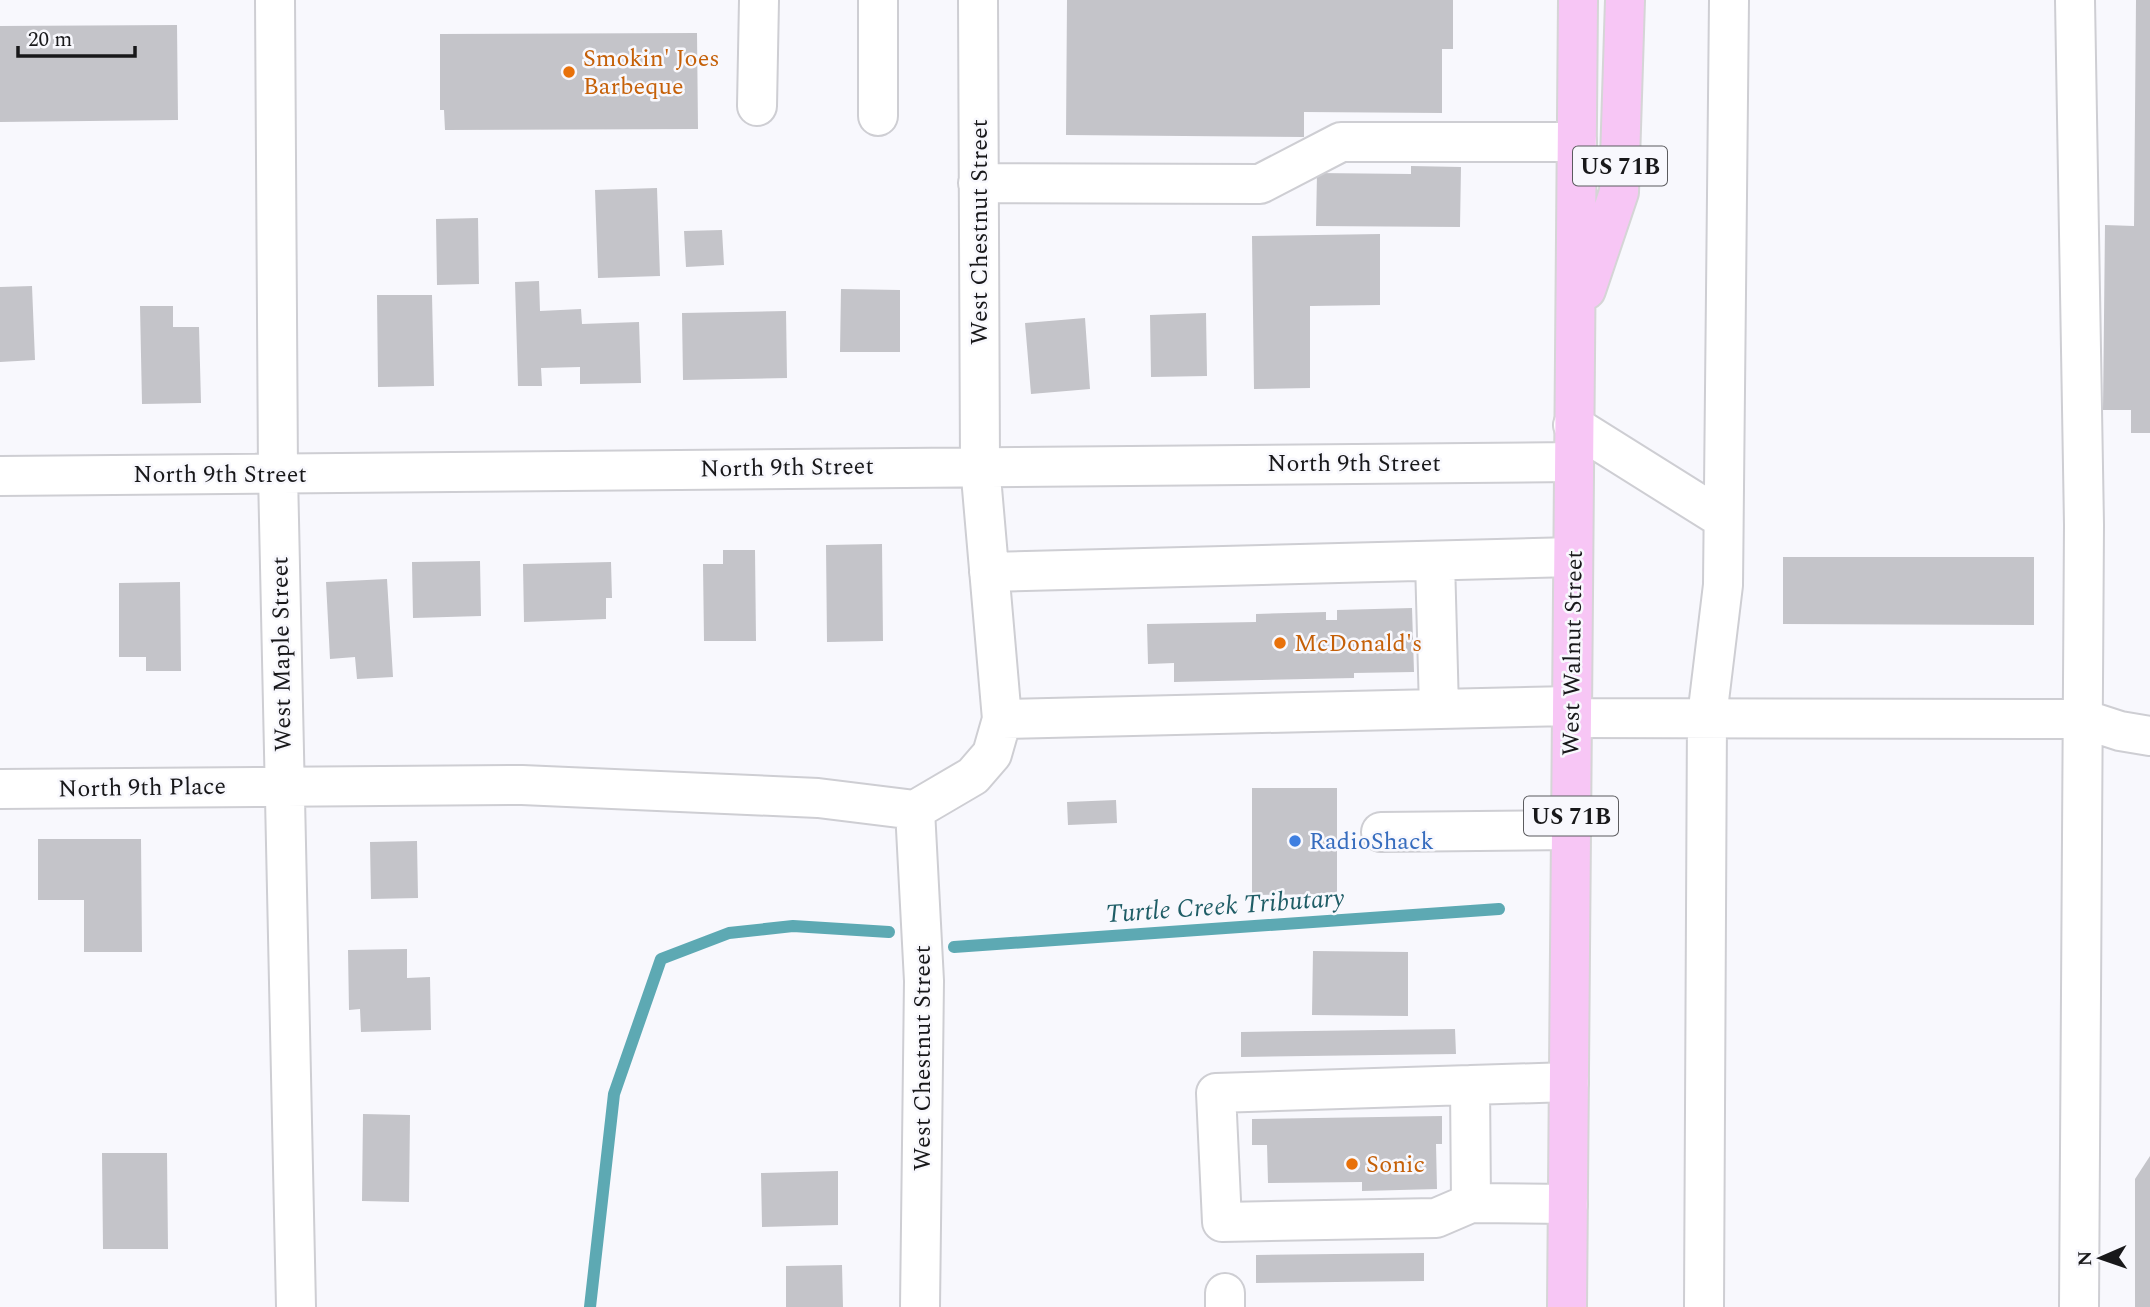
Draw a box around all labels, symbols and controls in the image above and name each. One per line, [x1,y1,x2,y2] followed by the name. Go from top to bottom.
[18,14,135,58] scale bar
[28,24,72,56] text: 20 m
[583,41,720,105] place label: Smokin' Joes Barbeque
[561,64,577,80] marker: Smokin' Joes Barbeque
[962,119,998,345] street label: West Chestnut Street
[1573,146,1667,186] road number: US 71B
[1267,446,1441,482] street label: North 9th Street
[700,448,874,488] street label: North 9th Street
[133,457,307,493] street label: North 9th Street
[1553,550,1593,756] street label: West Walnut Street
[262,556,302,752] street label: West Maple Street
[1294,626,1422,662] place label: McDonald's
[1272,635,1288,651] marker: McDonald's
[58,769,226,807] street label: North 9th Place
[1524,796,1618,836] road number: US 71B
[1309,824,1434,860] place label: RadioShack
[1287,833,1303,849] marker: RadioShack
[1104,878,1346,934] water label: Turtle Creek Tributary
[905,945,941,1171] street label: West Chestnut Street
[1366,1147,1425,1183] place label: Sonic
[1344,1156,1360,1172] marker: Sonic
[2066,1223,2136,1293] north arrow
[2071,1250,2100,1267] text: N

